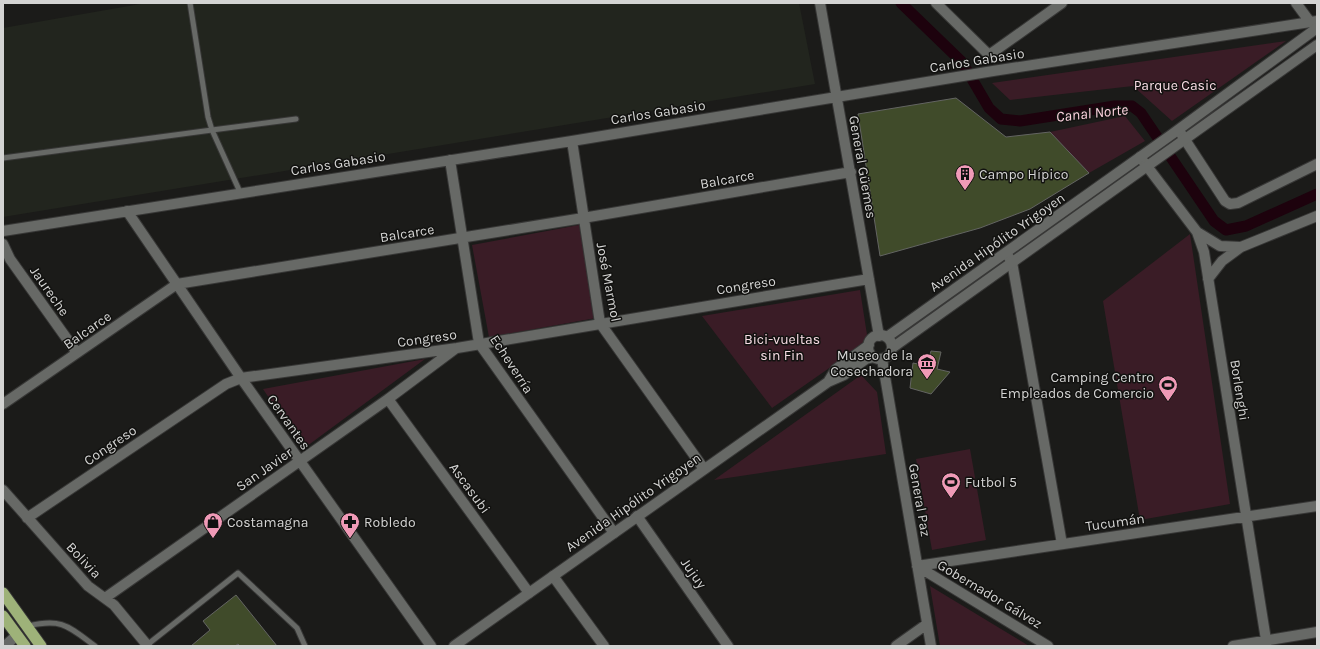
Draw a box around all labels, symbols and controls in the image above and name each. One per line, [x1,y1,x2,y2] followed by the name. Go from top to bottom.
[929,45,1026,76] street label: Carlos Gabasio
[1134,77,1216,94] park label: Parque Casic
[610,97,707,128] street label: Carlos Gabasio
[1055,100,1129,126] water label: Canal Norte
[845,114,880,220] street label: General Güemes
[290,148,387,179] street label: Carlos Gabasio
[954,163,976,191] building icon: Campo Hípico
[699,166,756,193] street label: Balcarce
[979,166,1068,183] place label: Campo Hípico
[926,189,1068,296] street label: Avenida Hipólito Yrigoyen
[379,221,435,246] street label: Balcarce
[592,241,625,323] street label: José Marmol
[26,263,73,319] street label: Jaureche
[715,272,777,299] street label: Congreso
[60,308,115,353] street label: Balcarce
[396,326,458,351] street label: Congreso
[744,331,820,364] park label: Bici-vueltas sin Fin
[486,332,537,397] street label: Echeverría
[830,347,913,380] place label: Museo de la Cosechadora
[916,352,938,380] museum icon: Museo de la Cosechadora
[1226,358,1253,422] street label: Borlenghi
[1000,369,1154,402] place label: Camping Centro Empleados de Comercio
[1157,374,1179,402] sports icon: Camping Centro Empleados de Comercio
[263,391,314,453] street label: Cervantes
[81,422,140,469] street label: Congreso
[233,443,296,495] street label: San Javier
[562,449,704,556] street label: Avenida Hipólito Yrigoyen
[445,460,494,517] street label: Ascasubi
[905,462,934,538] street label: General Paz
[940,471,962,499] sports icon: Futbol 5
[965,474,1017,491] place label: Futbol 5
[1084,510,1146,535] street label: Tucumán
[202,511,224,539] shop icon: Costamagna
[339,511,361,539] pharmacy icon: Robledo
[227,514,308,531] place label: Costamagna
[364,514,416,531] place label: Robledo
[63,539,105,582] street label: Bolivia
[677,555,710,592] street label: Jujuy
[934,556,1045,632] street label: Gobernador Gálvez

